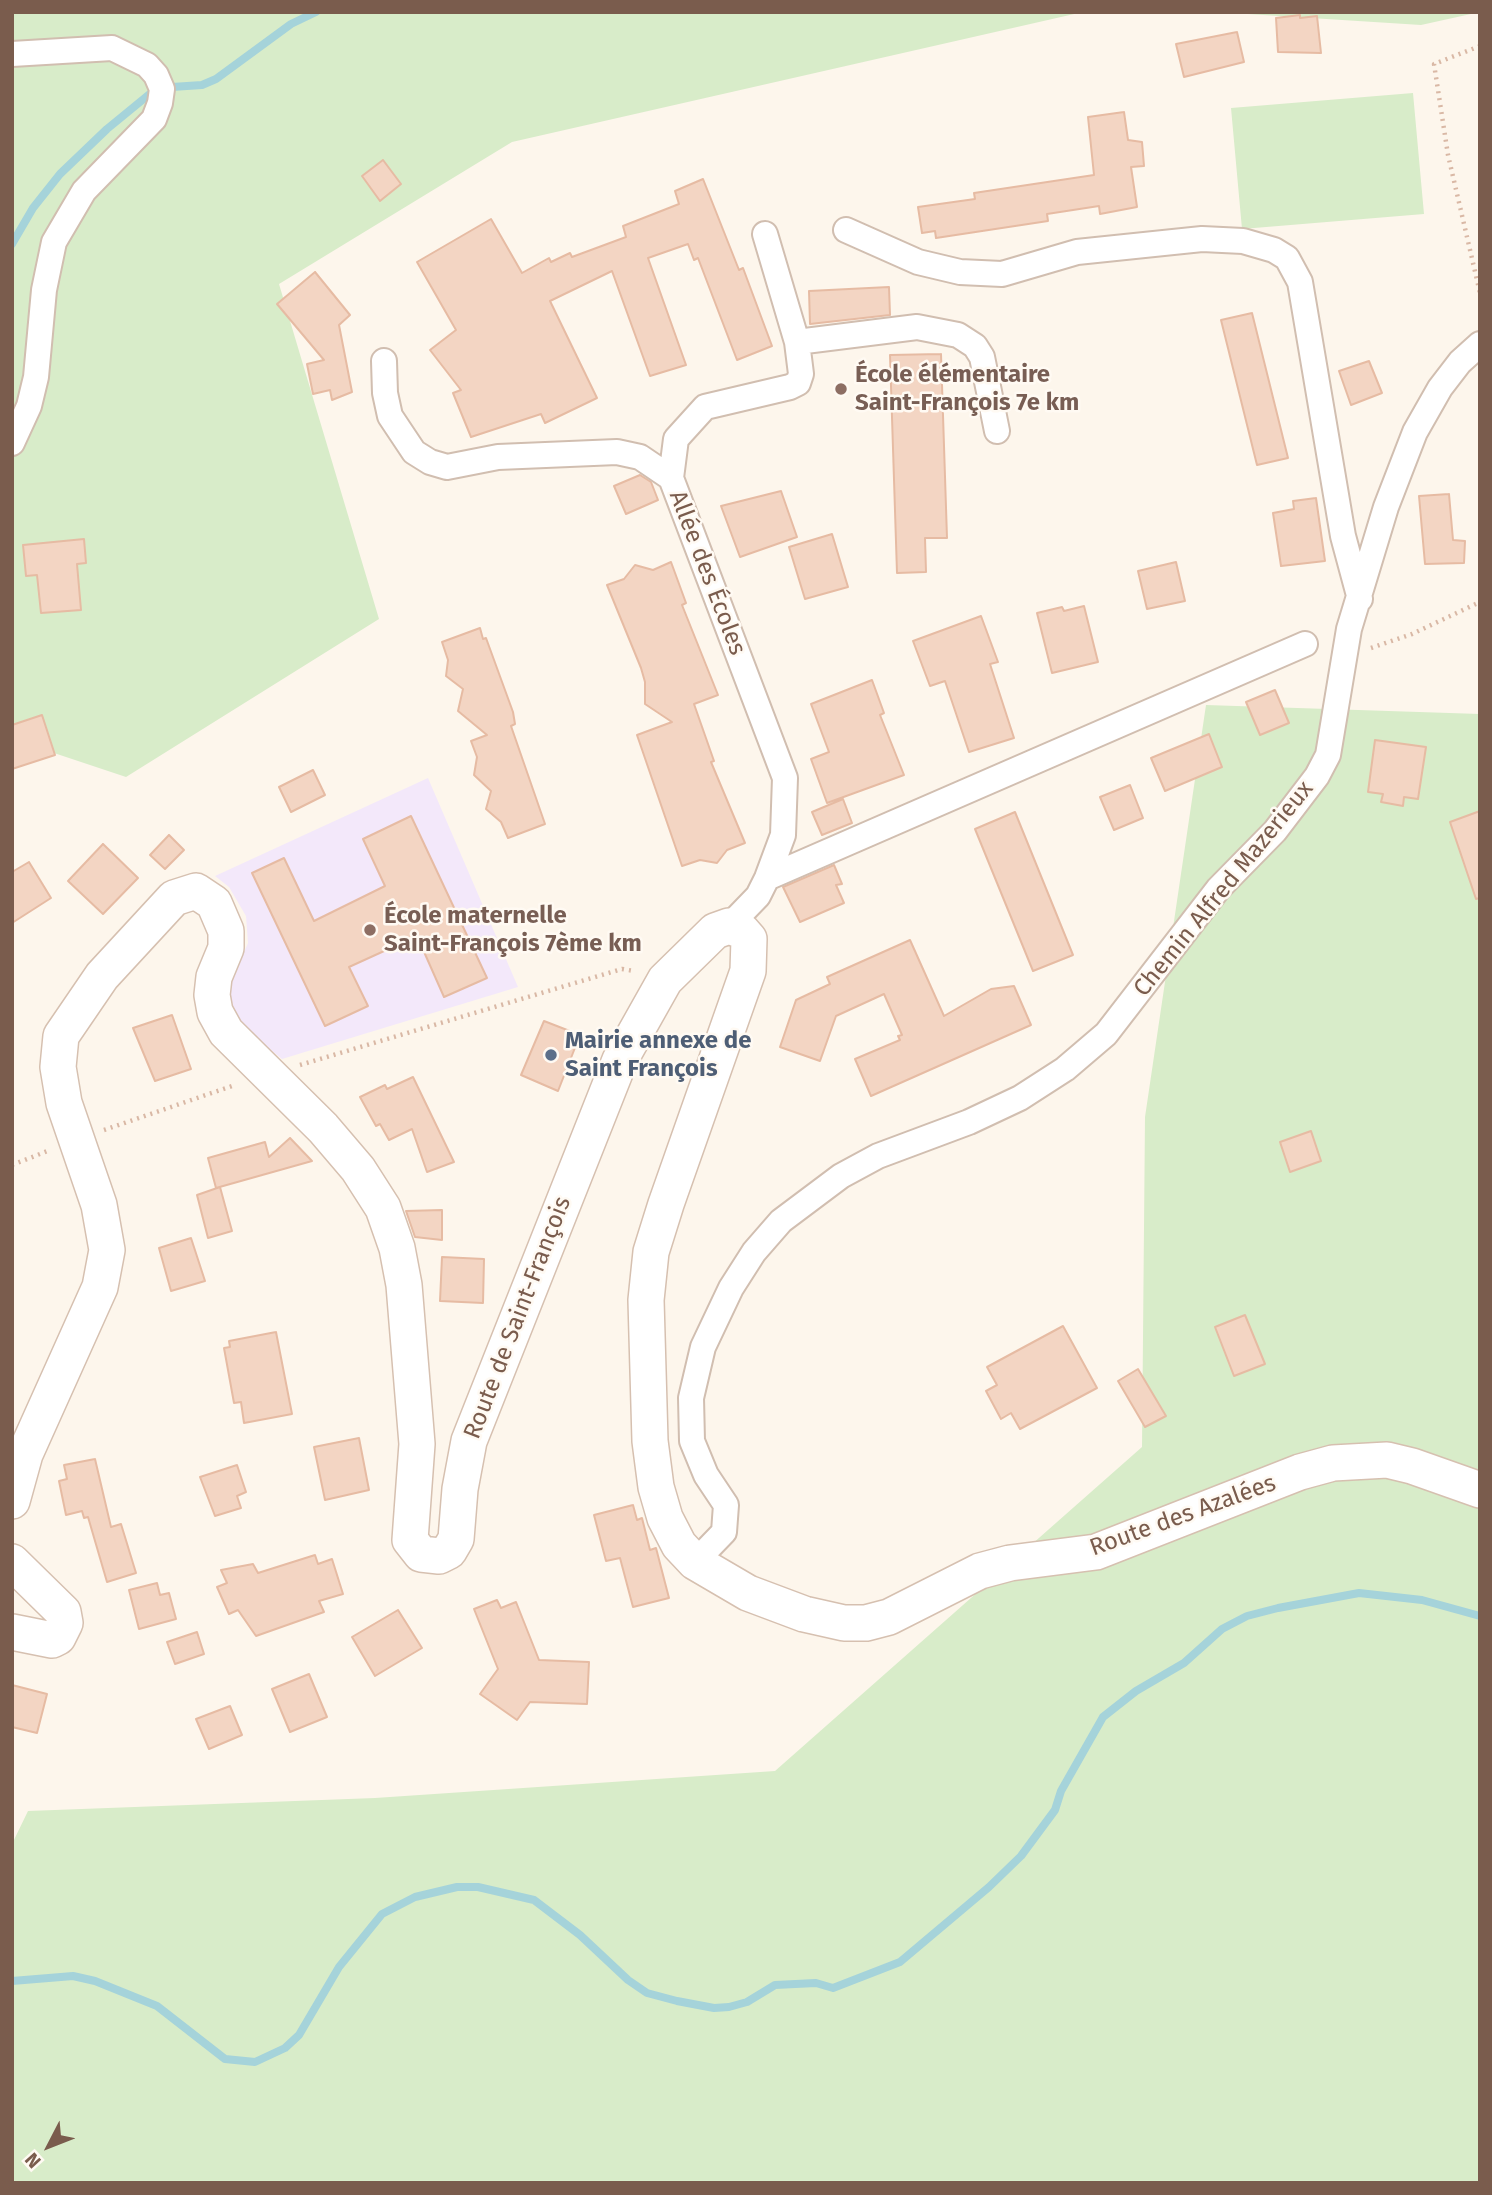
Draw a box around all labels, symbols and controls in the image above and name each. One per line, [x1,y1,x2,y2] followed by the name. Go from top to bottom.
[855,361,1079,417] place label: École élémentaire Saint-François 7e km
[833,381,849,397] marker: École élémentaire Saint-François 7e km
[662,487,752,659] street label: Allée des Écoles
[1128,775,1320,1003] street label: Chemin Alfred Mazerieux
[384,902,642,958] place label: École maternelle Saint-François 7ème km
[362,922,378,938] marker: École maternelle Saint-François 7ème km
[565,1027,751,1083] place label: Mairie annexe de Saint François
[543,1047,559,1063] marker: Mairie annexe de Saint François
[458,1193,578,1443] street label: Route de Saint-François
[1086,1469,1280,1563] street label: Route des Azalées
[14,2111,84,2181] north arrow
[20,2148,46,2173] text: N

